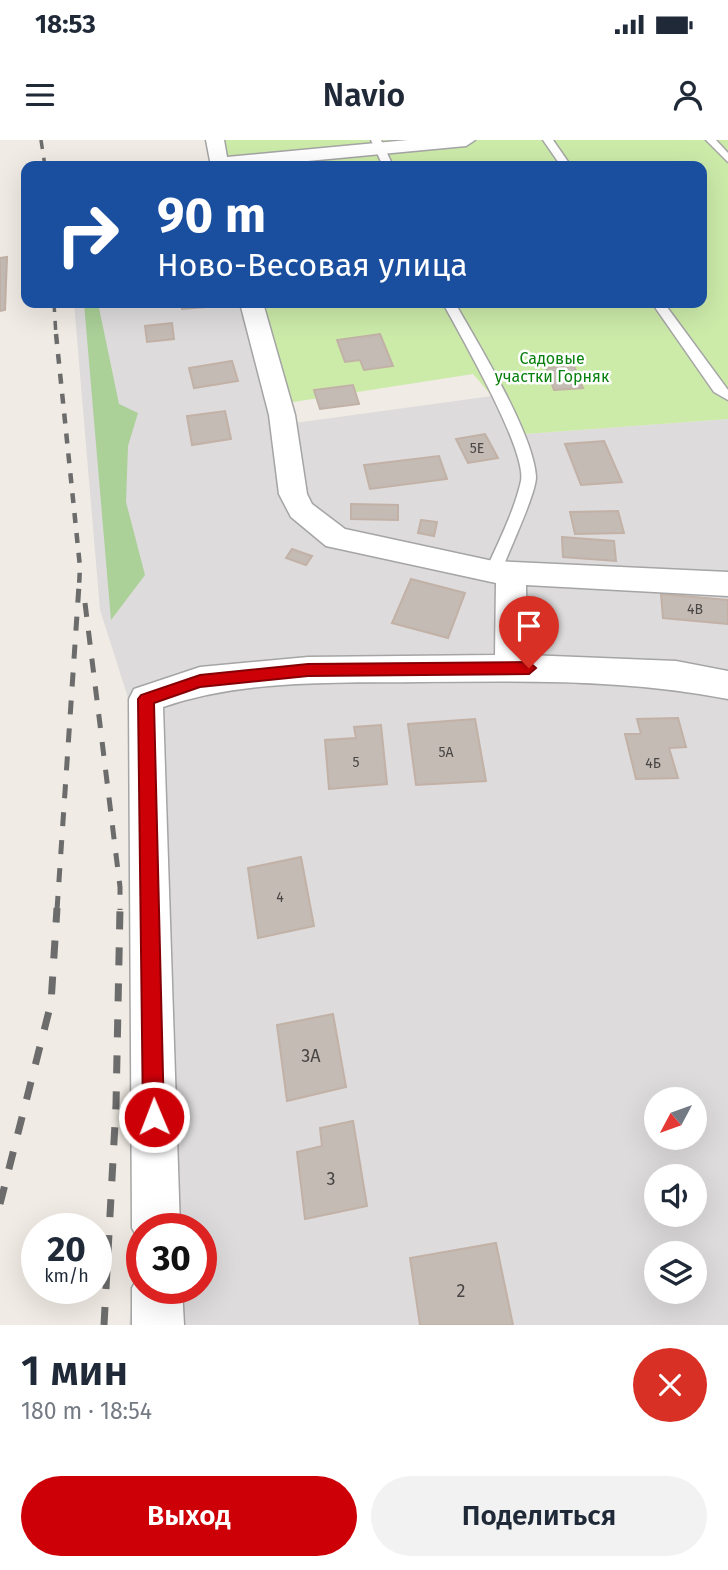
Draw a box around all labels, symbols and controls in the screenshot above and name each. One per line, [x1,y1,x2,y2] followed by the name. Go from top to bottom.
[35,9,96,40] text: 18:53
[21,76,59,114] icon: menu
[323,76,405,114] text: Navio
[669,76,707,114] icon: person
[157,186,266,245] text: 90 m
[42,189,133,280] icon: right
[157,246,468,284] text: Ново-Весовая улица
[495,349,610,386] park label: Садовые участки Горняк
[470,440,484,457] house number: 5Е
[499,596,559,668] pin
[687,601,703,618] house number: 4В
[510,607,548,645] icon: arrive
[438,744,454,761] house number: 5А
[352,754,360,771] house number: 5
[645,755,661,772] house number: 4Б
[276,889,284,906] house number: 4
[301,1045,321,1067] house number: 3А
[117,1080,191,1154] position arrow
[644,1087,707,1150] north arrow
[644,1087,707,1304] map controls
[644,1164,707,1227] button: sound
[327,1168,335,1190] house number: 3
[126,1213,217,1304] speed limit sign: 30
[47,1228,86,1270] text: 20
[644,1241,707,1304] button: layers
[44,1265,89,1287] text: km/h
[457,1280,466,1302] house number: 2
[21,1346,128,1396] text: 1 мин
[633,1348,707,1422] button: close
[21,1397,152,1425] text: 180 m · 18:54
[21,1476,357,1556] button: Выход
[371,1476,707,1556] button: Поделиться

